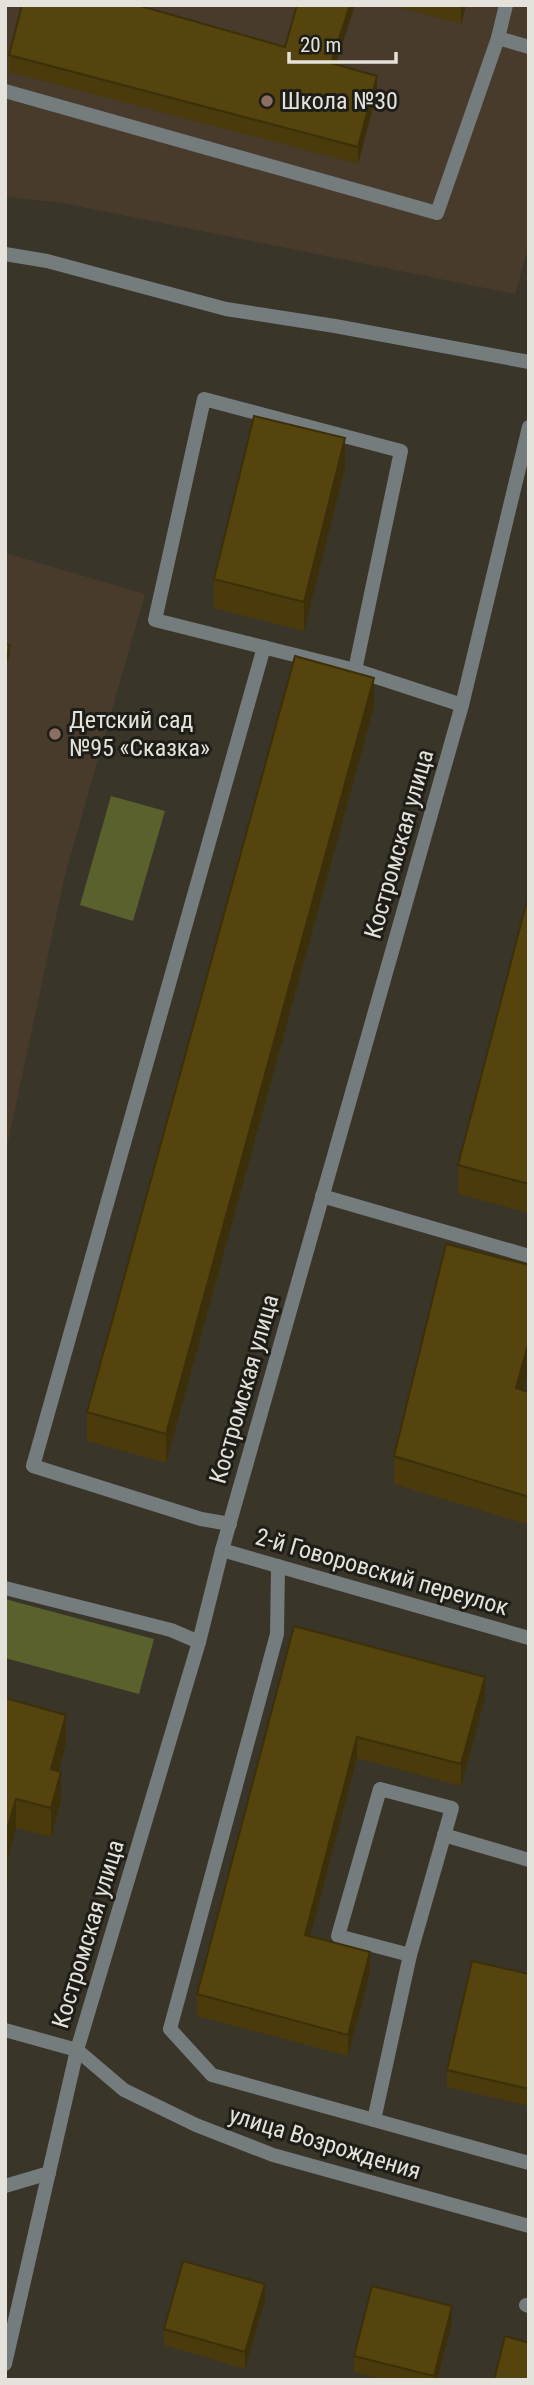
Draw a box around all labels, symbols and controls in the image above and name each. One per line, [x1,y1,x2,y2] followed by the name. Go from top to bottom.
[289,21,396,65] scale bar
[300,33,341,57] text: 20 m
[281,87,398,115] place label: Школа №30
[259,93,275,109] marker: Школа №30
[69,706,210,762] place label: Детский сад №95 «Сказка»
[47,726,63,742] marker: Детский сад №95 «Сказка»
[359,746,439,942] street label: Костромская улица
[204,1291,284,1487] street label: Костромская улица
[252,1523,512,1622] street label: 2-й Говоровский переулок
[46,1837,130,2031] street label: Костромская улица
[226,2101,424,2185] street label: улица Возрождения

